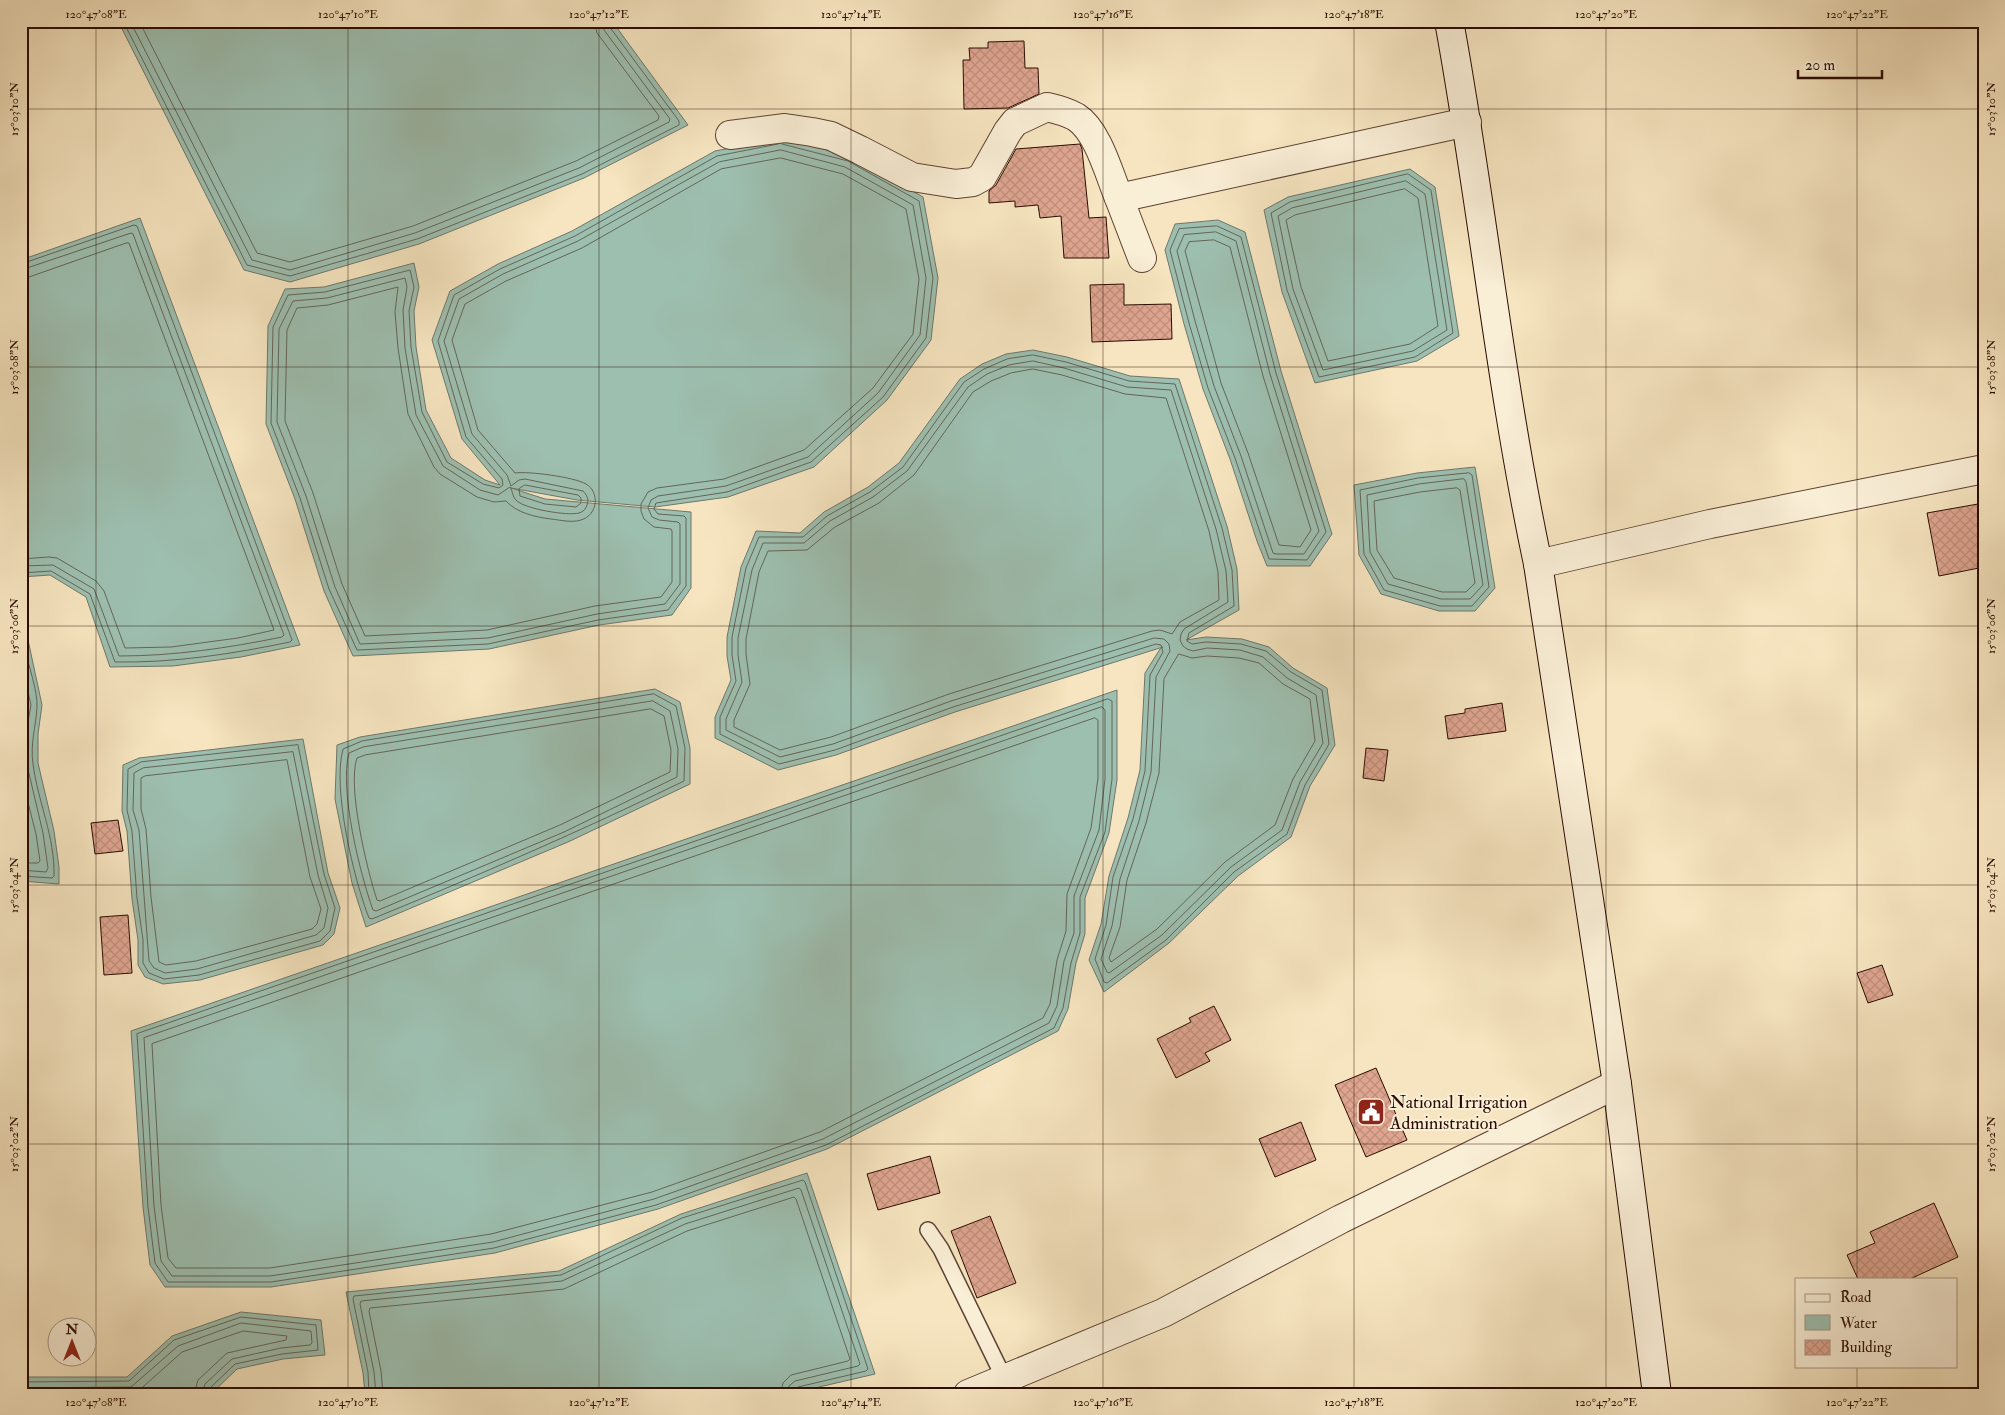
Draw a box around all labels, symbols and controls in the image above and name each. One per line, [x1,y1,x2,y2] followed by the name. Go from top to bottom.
[65,7,127,22] text: 120°47'08"E
[318,7,378,22] text: 120°47'10"E
[569,7,629,22] text: 120°47'12"E
[821,7,881,22] text: 120°47'14"E
[1073,7,1133,22] text: 120°47'16"E
[1324,7,1384,22] text: 120°47'18"E
[1575,7,1637,22] text: 120°47'20"E
[1826,7,1888,22] text: 120°47'22"E
[1798,48,1881,80] scale bar
[1805,56,1835,75] text: 20 m
[7,82,22,136] text: 15°03'10"N
[1984,82,1999,136] text: 15°03'10"N
[7,339,22,395] text: 15°03'08"N
[1984,339,1999,395] text: 15°03'08"N
[7,598,22,654] text: 15°03'06"N
[1984,598,1999,654] text: 15°03'06"N
[7,857,22,913] text: 15°03'04"N
[1984,857,1999,913] text: 15°03'04"N
[1389,1091,1528,1135] place label: National Irrigation Administration
[1356,1097,1386,1127] public building icon: National Irrigation Administration
[7,1116,22,1172] text: 15°03'02"N
[1984,1116,1999,1172] text: 15°03'02"N
[1795,1278,1958,1368] legend
[1840,1288,1872,1307] text: Road
[1839,1314,1877,1333] text: Water
[48,1318,98,1368] north arrow
[65,1321,79,1338] text: N
[1840,1338,1892,1357] text: Building
[65,1395,127,1410] text: 120°47'08"E
[318,1395,378,1410] text: 120°47'10"E
[569,1395,629,1410] text: 120°47'12"E
[821,1395,881,1410] text: 120°47'14"E
[1073,1395,1133,1410] text: 120°47'16"E
[1324,1395,1384,1410] text: 120°47'18"E
[1575,1395,1637,1410] text: 120°47'20"E
[1826,1395,1888,1410] text: 120°47'22"E

